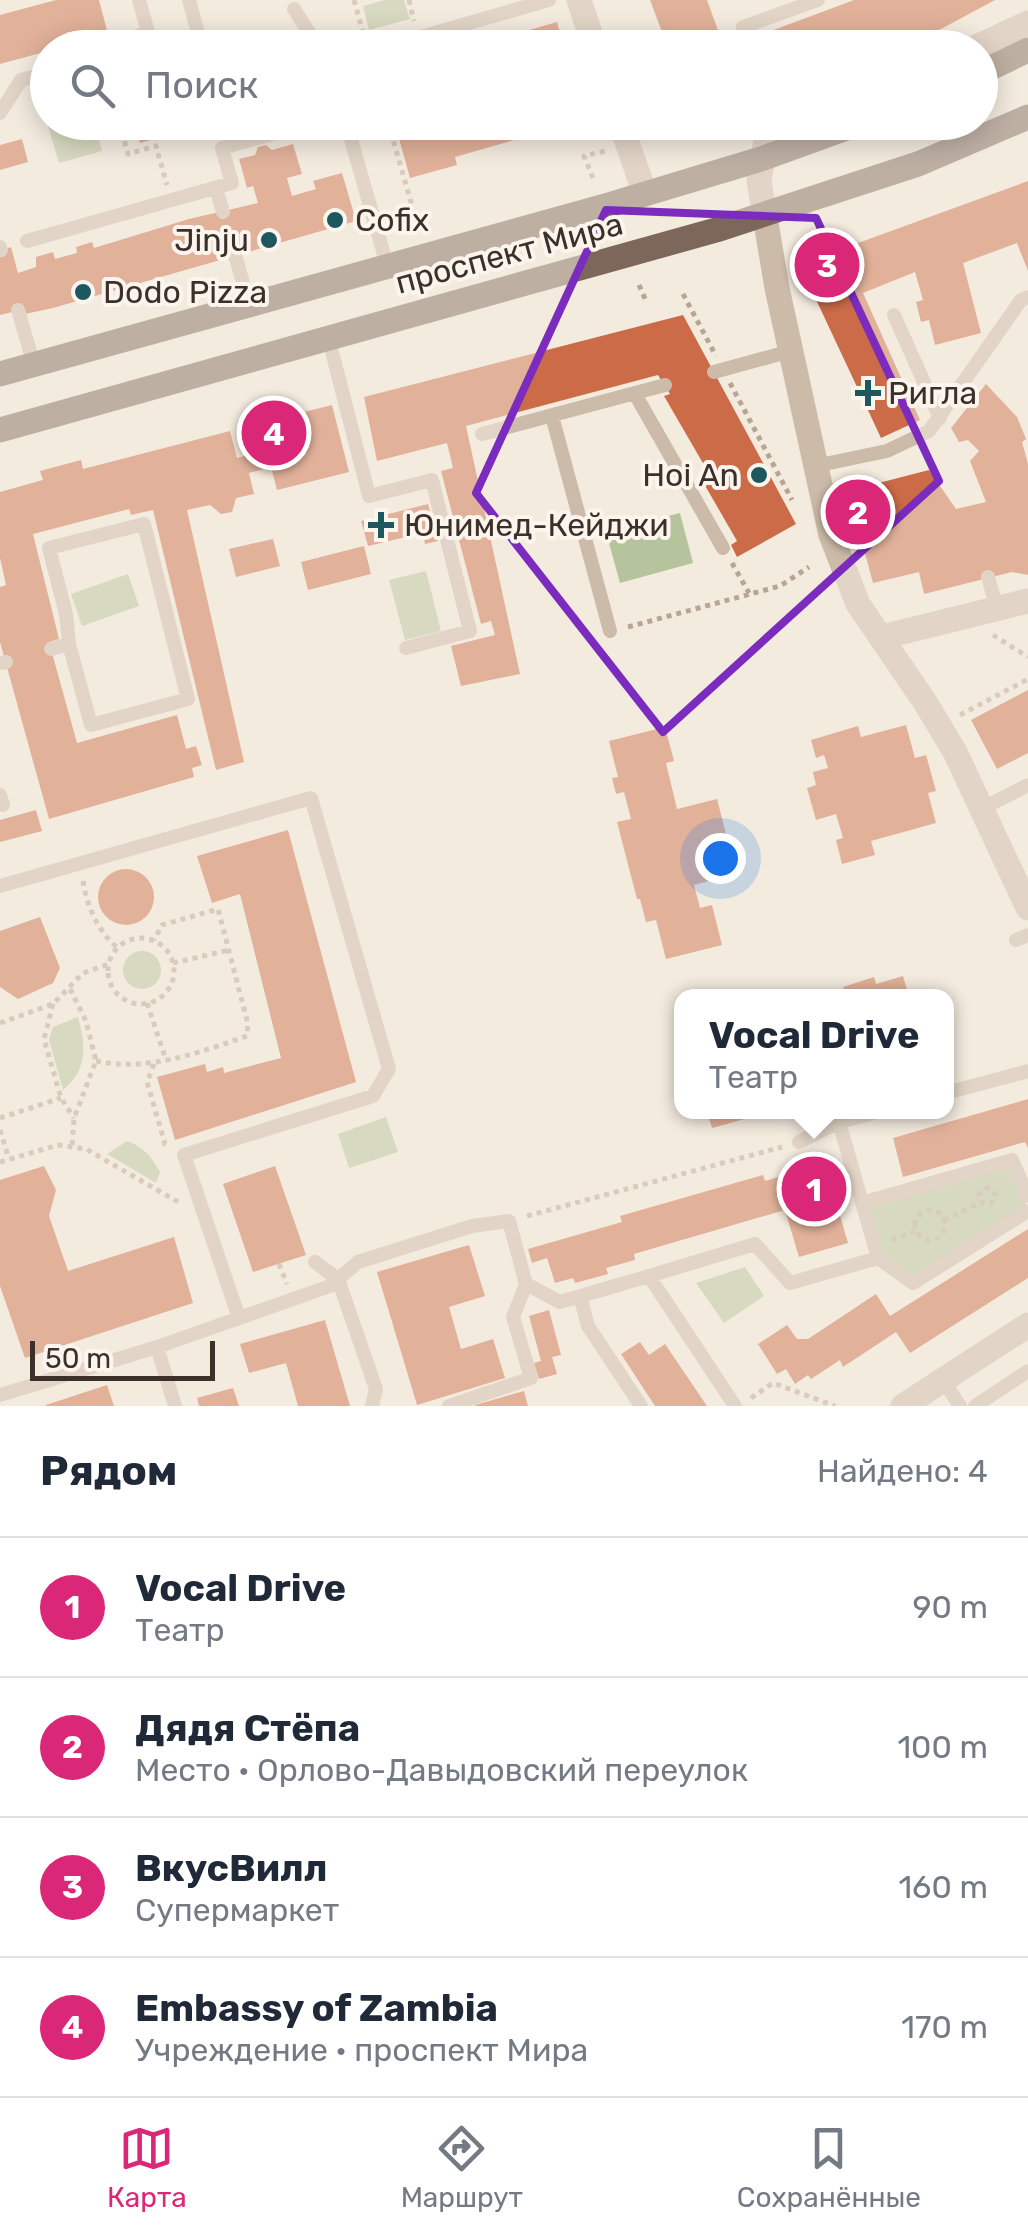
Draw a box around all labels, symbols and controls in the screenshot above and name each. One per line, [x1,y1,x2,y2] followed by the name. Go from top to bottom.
[30,30,998,140] search box
[65,58,120,113] icon: search
[145,62,258,108] text: Поиск
[355,201,429,239] place label: Cofix
[391,204,627,302] street label: проспект Мира
[324,209,346,231] marker: Cofix
[174,221,249,259] place label: Jinju
[794,228,860,302] pin: 3
[258,229,280,251] marker: Jinju
[103,273,267,311] place label: Dodo Pizza
[72,281,94,303] marker: Dodo Pizza
[888,374,977,412] place label: Ригла
[857,382,879,404] marker: Ригла
[242,396,306,470] pin: 4
[642,456,739,494] place label: Hoi An
[748,464,770,486] marker: Hoi An
[826,474,890,550] pin: 2
[404,506,669,544] place label: Юнимед-Кейджи
[368,512,394,538] marker: Юнимед-Кейджи
[695,833,746,884] your location
[674,989,954,1119] popup
[708,1012,920,1058] text: Vocal Drive
[708,1058,798,1096] text: Театр
[782,1152,846,1226] pin: 1
[30,1336,215,1380] scale bar
[45,1342,111,1375] text: 50 m
[40,1446,177,1496] text: Рядом
[817,1452,988,1490] text: Найдено: 4
[135,1565,346,1611] text: Vocal Drive
[65,1588,80,1626] text: 1
[912,1588,988,1626] text: 90 m
[135,1611,225,1649] text: Театр
[135,1705,360,1751] text: Дядя Стёпа
[62,1728,83,1766] text: 2
[897,1728,988,1766] text: 100 m
[135,1751,748,1789] text: Место · Орлово-Давыдовский переулок
[135,1845,327,1891] text: ВкусВилл
[62,1868,83,1906] text: 3
[898,1868,988,1906] text: 160 m
[135,1891,339,1929] text: Супермаркет
[135,1985,498,2031] text: Embassy of Zambia
[62,2008,83,2046] text: 4
[901,2008,988,2046] text: 170 m
[135,2031,588,2069] text: Учреждение · проспект Мира
[107,2121,187,2214] tab: Карта
[401,2121,523,2214] tab: Маршрут
[737,2121,921,2214] tab: Сохранённые

